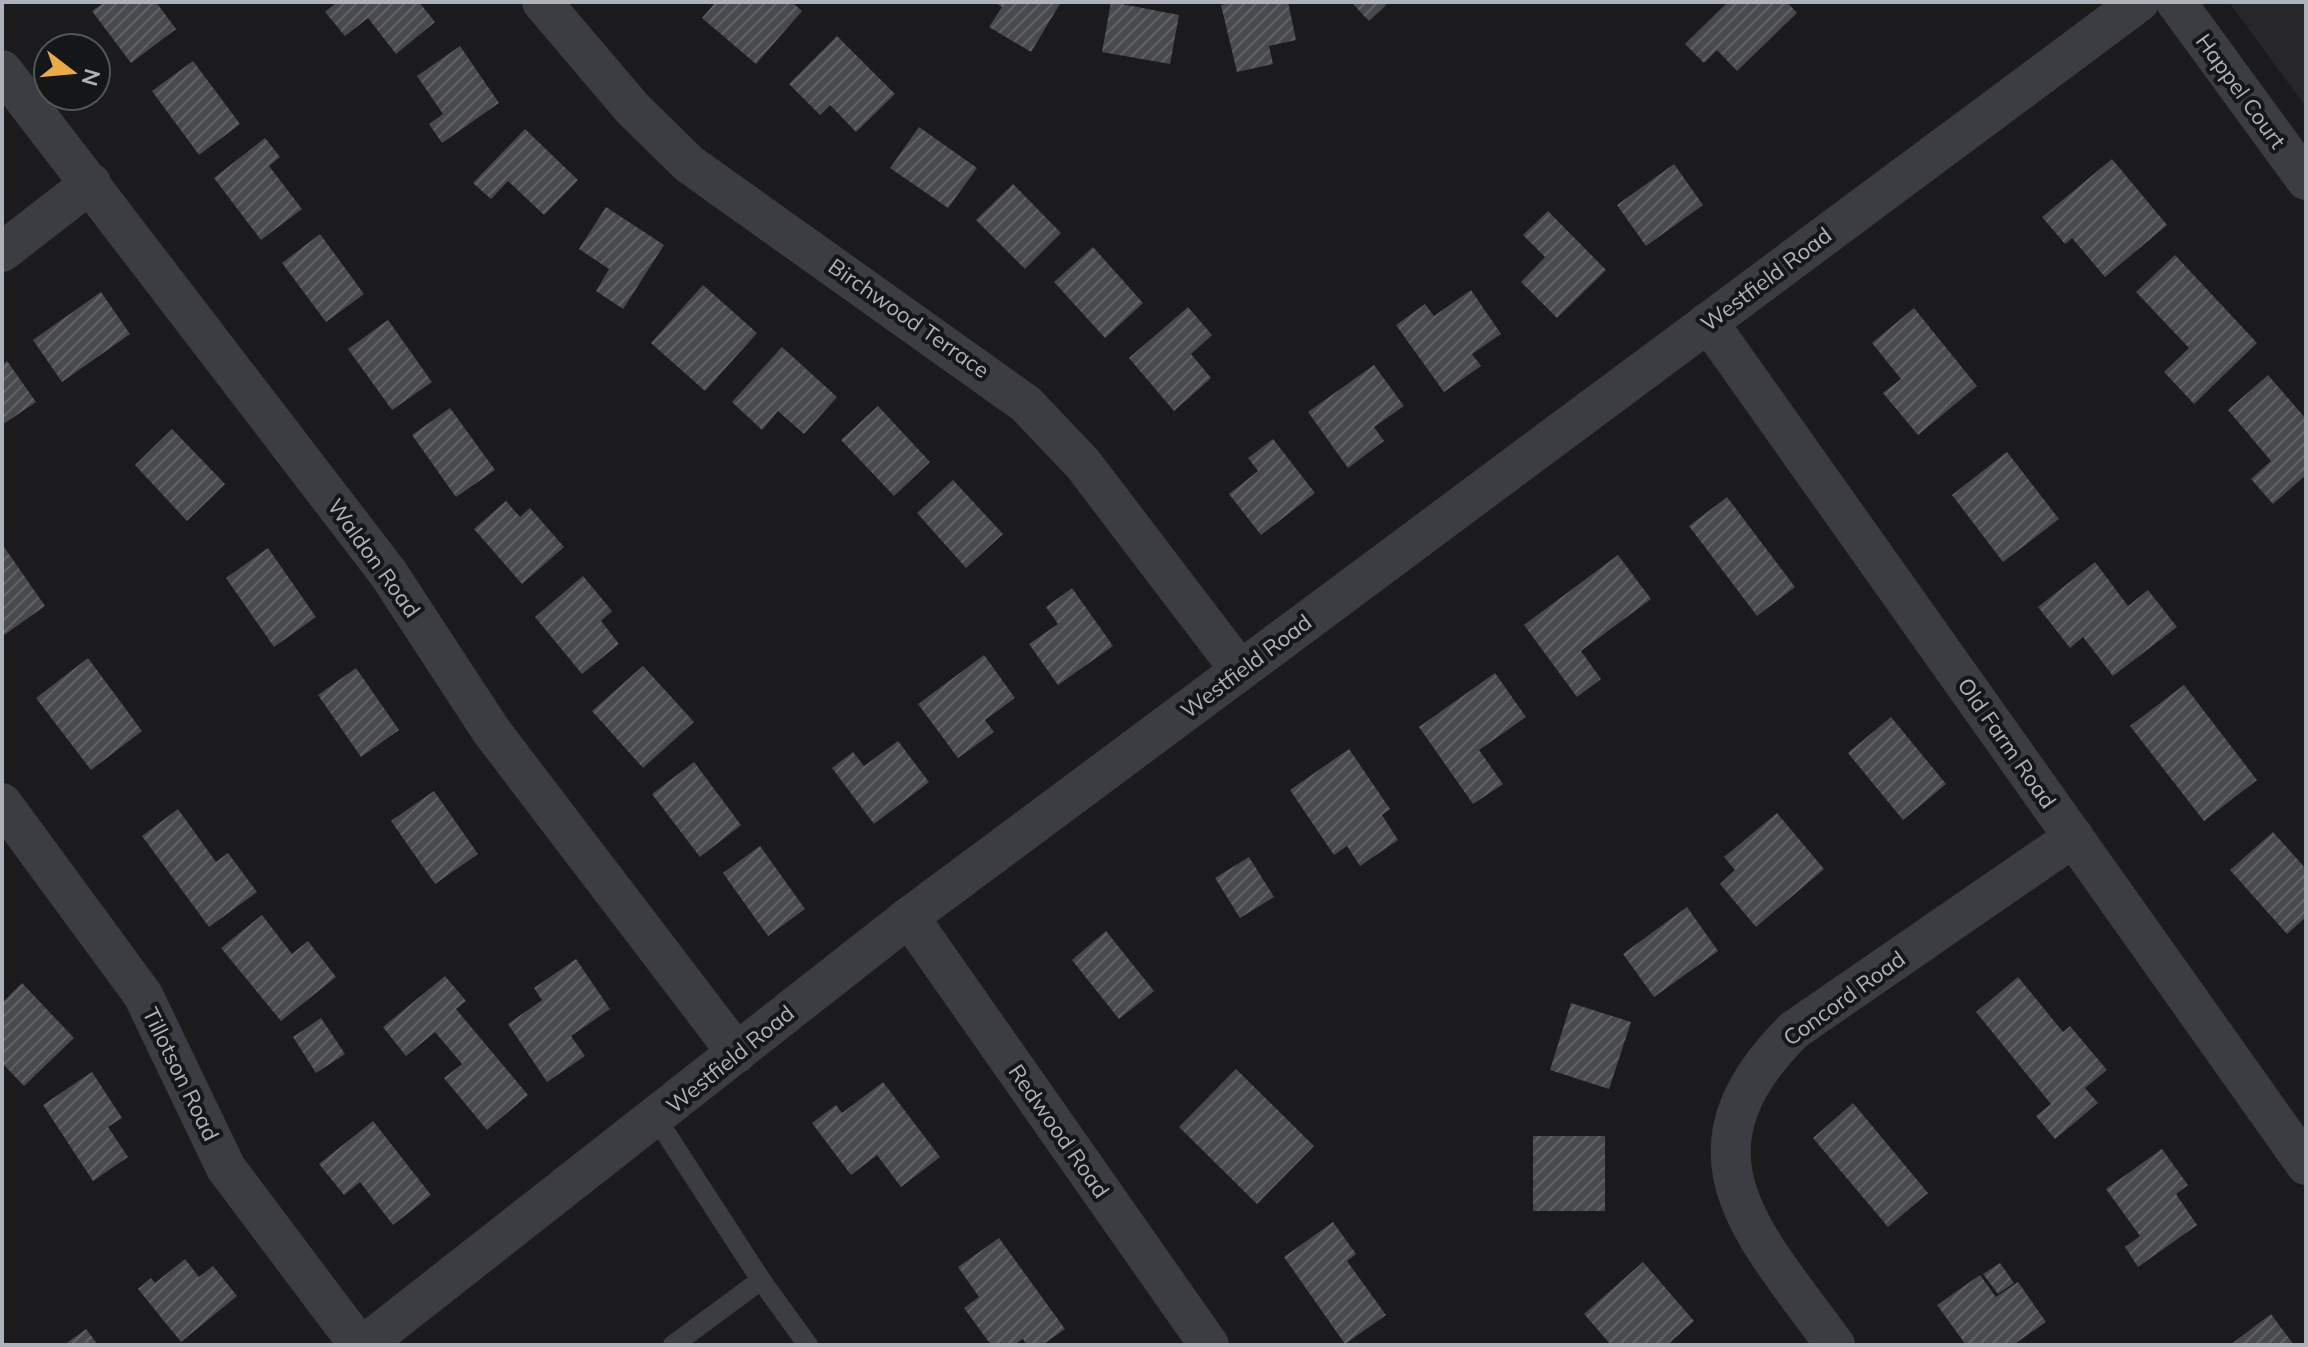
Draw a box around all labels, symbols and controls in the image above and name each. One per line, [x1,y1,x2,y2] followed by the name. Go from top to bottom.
[2190,28,2292,154] street label: Happel Court
[32,32,112,112] north arrow
[75,66,107,89] text: N
[1695,221,1837,337] street label: Westfield Road
[823,252,995,384] street label: Birchwood Terrace
[322,493,426,623] street label: Waldon Road
[1175,608,1317,724] street label: Westfield Road
[1952,672,2062,814] street label: Old Farm Road
[1778,944,1910,1052] street label: Concord Road
[660,999,800,1119] street label: Westfield Road
[137,1003,225,1145] street label: Tillotson Road
[1002,1059,1116,1203] street label: Redwood Road

